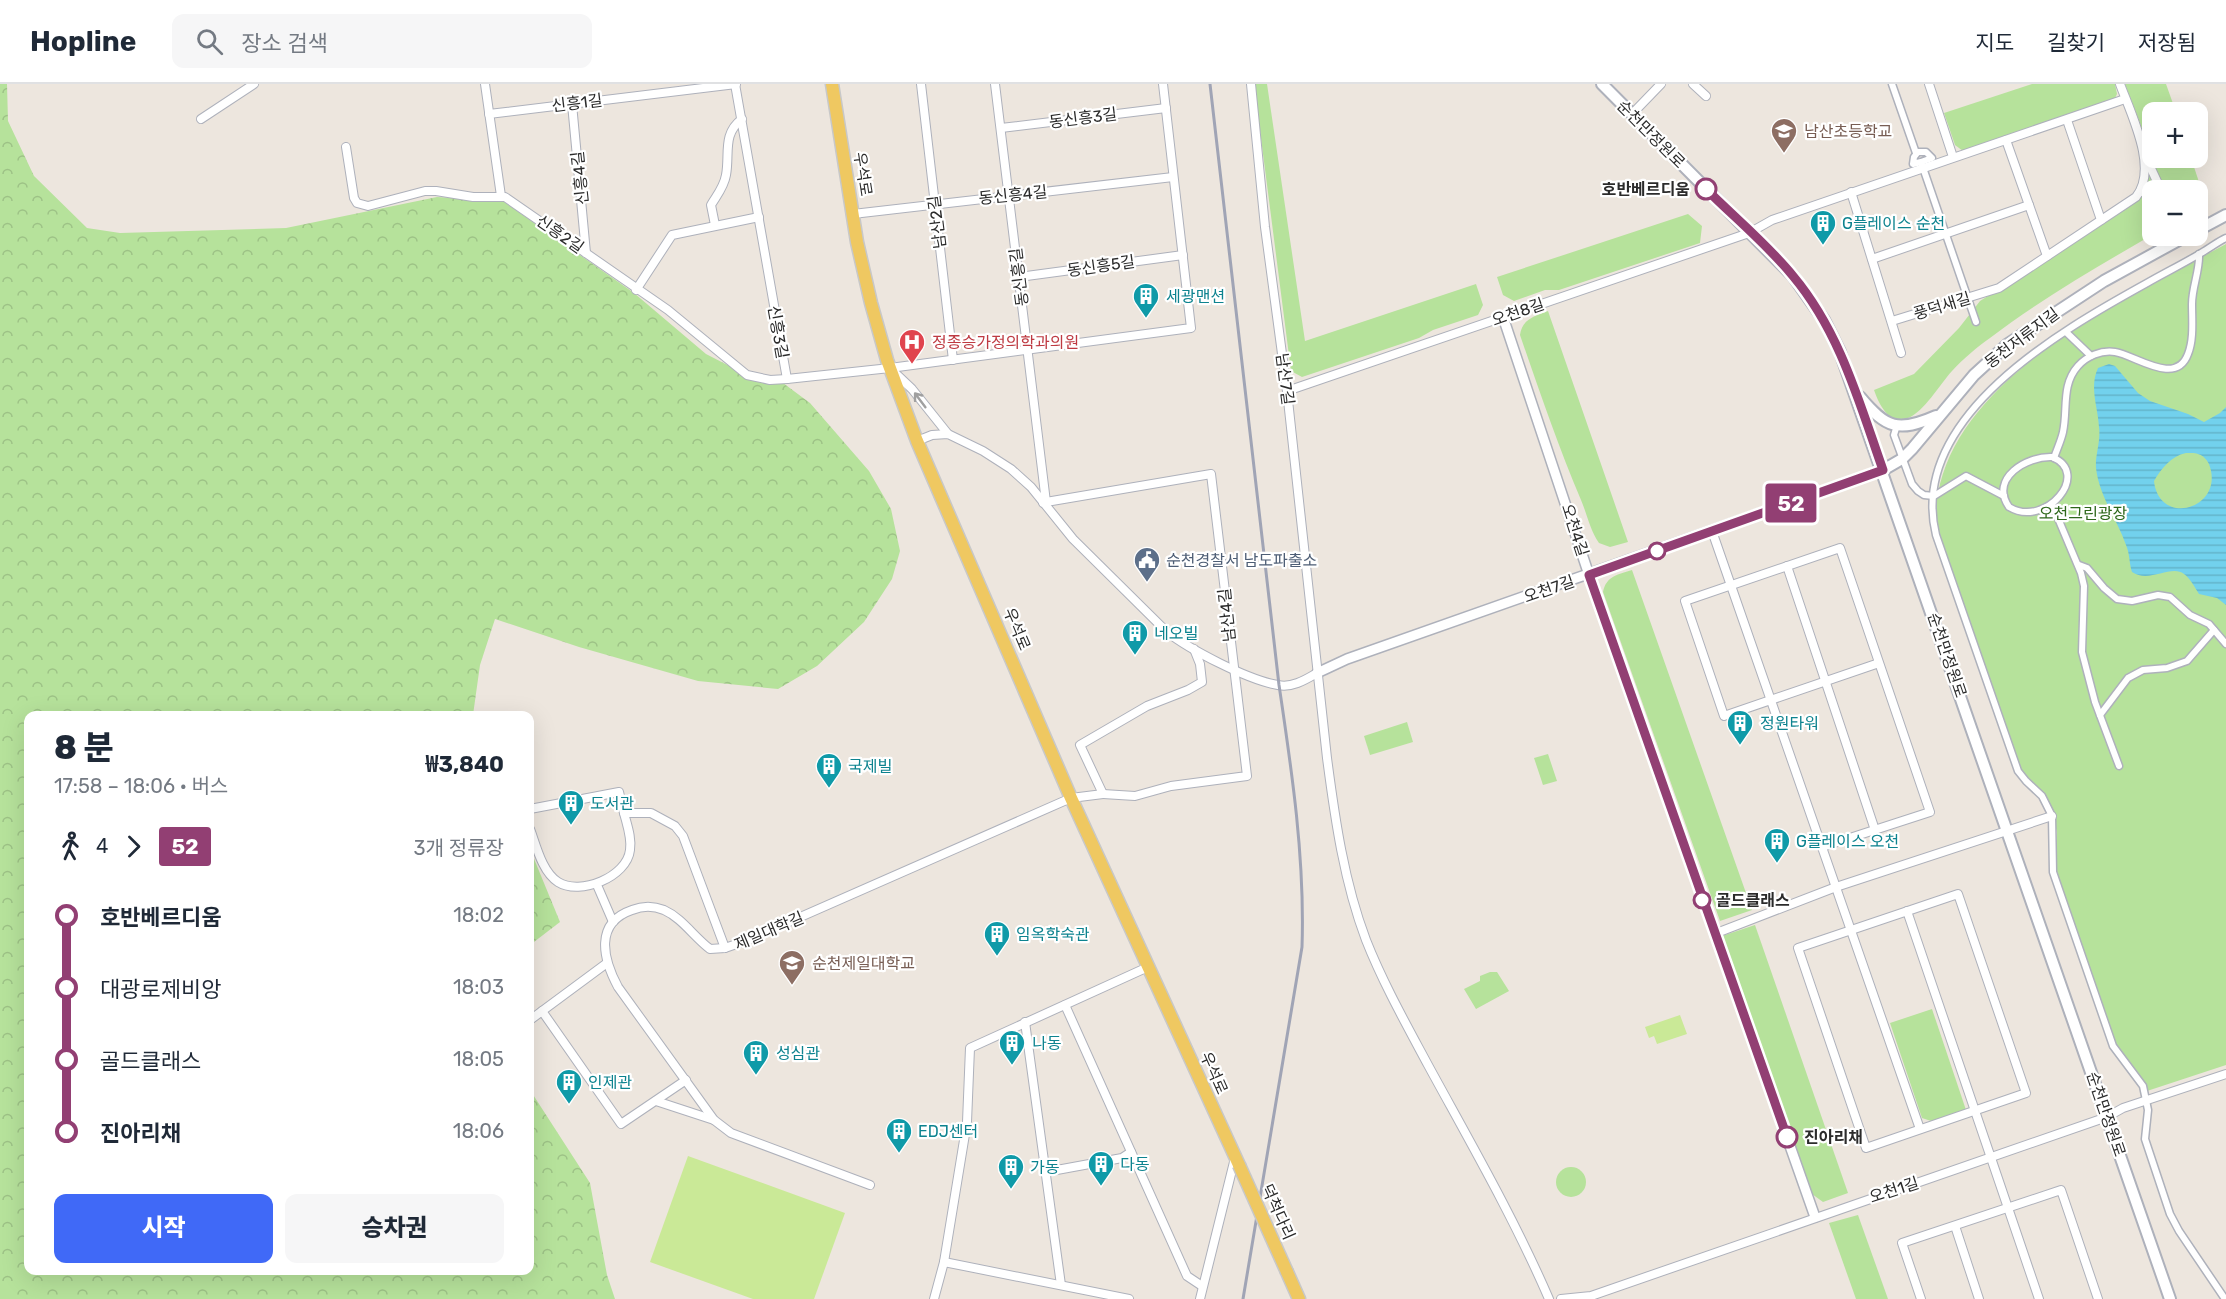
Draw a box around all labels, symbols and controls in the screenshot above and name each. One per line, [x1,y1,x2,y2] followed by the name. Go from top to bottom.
[172,14,592,68] search box
[30,25,136,58] text: Hopline
[193,25,226,58] icon: search
[241,30,328,57] text: 장소 검색
[1975,30,2014,55] text: 지도
[2047,30,2105,55] text: 길찾기
[2138,30,2196,55] text: 저장됨
[551,90,603,116] street label: 신흥1길
[1613,96,1689,172] street label: 순천만정원로
[2142,102,2208,246] map controls
[2142,102,2208,168] button: +
[1048,104,1118,132] street label: 동신흥3길
[1769,116,1799,154] school or university icon: 남산초등학교
[1804,122,1892,141] place label: 남산초등학교
[568,150,592,206] street label: 신흥4길
[850,151,876,198] street label: 우석로
[1695,178,1717,200] marker: 호반베르디움
[1602,180,1690,199] place label: 호반베르디움
[2142,180,2208,246] button: −
[978,182,1048,208] street label: 동신흥4길
[924,194,950,250] street label: 남산2길
[1808,208,1838,246] building icon: G플레이스 순천
[533,211,587,257] street label: 신흥2길
[1842,214,1945,233] place label: G플레이스 순천
[1006,247,1032,307] street label: 동신흥길
[1066,252,1136,280] street label: 동신흥5길
[1131,281,1161,319] building icon: 세광맨션
[1166,287,1225,306] place label: 세광맨션
[1911,288,1973,324] street label: 풍덕새길
[1489,294,1547,330] street label: 오천8길
[764,304,792,360] street label: 신흥3길
[1981,304,2063,372] street label: 동천저류지길
[897,327,927,365] hospital icon: 정종승가정의학과의원
[932,333,1079,352] place label: 정종승가정의학과의원
[1272,352,1298,406] street label: 남산7길
[914,393,926,409] one-way arrow
[1764,484,1818,522] line badge: 52
[1777,491,1805,516] text: 52
[1558,501,1592,559] street label: 오천4길
[2039,504,2127,523] park label: 오천그린광장
[1648,542,1666,560] unlabelled marker
[1132,545,1162,583] public building icon: 순천경찰서 남도파출소
[1166,551,1317,570] place label: 순천경찰서 남도파출소
[1521,571,1577,607] street label: 오천7길
[1215,587,1239,643] street label: 남산4길
[1000,605,1034,653] street label: 우석로
[1924,610,1970,700] street label: 순천만정원로
[1120,618,1150,656] building icon: 네오빌
[1154,624,1198,643] place label: 네오빌
[1725,708,1755,746] building icon: 정원타워
[1760,714,1819,733] place label: 정원타워
[54,728,114,767] text: 8 분
[426,751,504,778] text: ₩3,840
[814,751,844,789] building icon: 국제빌
[848,757,892,776] place label: 국제빌
[54,774,228,798] text: 17:58 – 18:06 · 버스
[556,788,586,826] building icon: 도서관
[590,794,634,813] place label: 도서관
[1762,826,1792,864] building icon: G플레이스 오천
[54,830,87,863] icon: walk
[117,830,150,863] icon: forward
[1796,832,1899,851] place label: G플레이스 오천
[96,834,108,858] text: 4
[171,834,199,859] text: 52
[413,836,504,860] text: 3개 정류장
[1693,891,1711,909] marker: 골드클래스
[1716,891,1790,910] place label: 골드클래스
[453,903,504,927] text: 18:02
[100,904,221,931] text: 호반베르디움
[731,908,807,954] street label: 제일대학길
[982,919,1012,957] building icon: 임옥학숙관
[1016,925,1090,944] place label: 임옥학숙관
[777,948,807,986] school or university icon: 순천제일대학교
[812,954,915,973] place label: 순천제일대학교
[453,975,504,999] text: 18:03
[100,976,221,1003] text: 대광로제비앙
[997,1028,1027,1066] building icon: 나동
[1032,1034,1062,1053] place label: 나동
[741,1038,771,1076] building icon: 성심관
[776,1044,820,1063] place label: 성심관
[453,1047,504,1071] text: 18:05
[100,1048,201,1075] text: 골드클래스
[1196,1049,1232,1097] street label: 우석로
[554,1067,584,1105] building icon: 인제관
[2083,1069,2129,1159] street label: 순천만정원로
[588,1073,632,1092] place label: 인제관
[884,1116,914,1154] building icon: EDJ센터
[453,1119,504,1143] text: 18:06
[100,1120,181,1147] text: 진아리채
[918,1122,978,1141] place label: EDJ센터
[1776,1126,1798,1148] marker: 진아리채
[1804,1128,1863,1147] place label: 진아리채
[1086,1149,1116,1187] building icon: 다동
[996,1152,1026,1190] building icon: 가동
[1120,1155,1150,1174] place label: 다동
[1030,1158,1060,1177] place label: 가동
[1867,1173,1921,1207] street label: 오천1길
[1257,1181,1299,1243] street label: 덕척다리
[54,1194,273,1263] button: 시작
[285,1194,504,1263] button: 승차권

